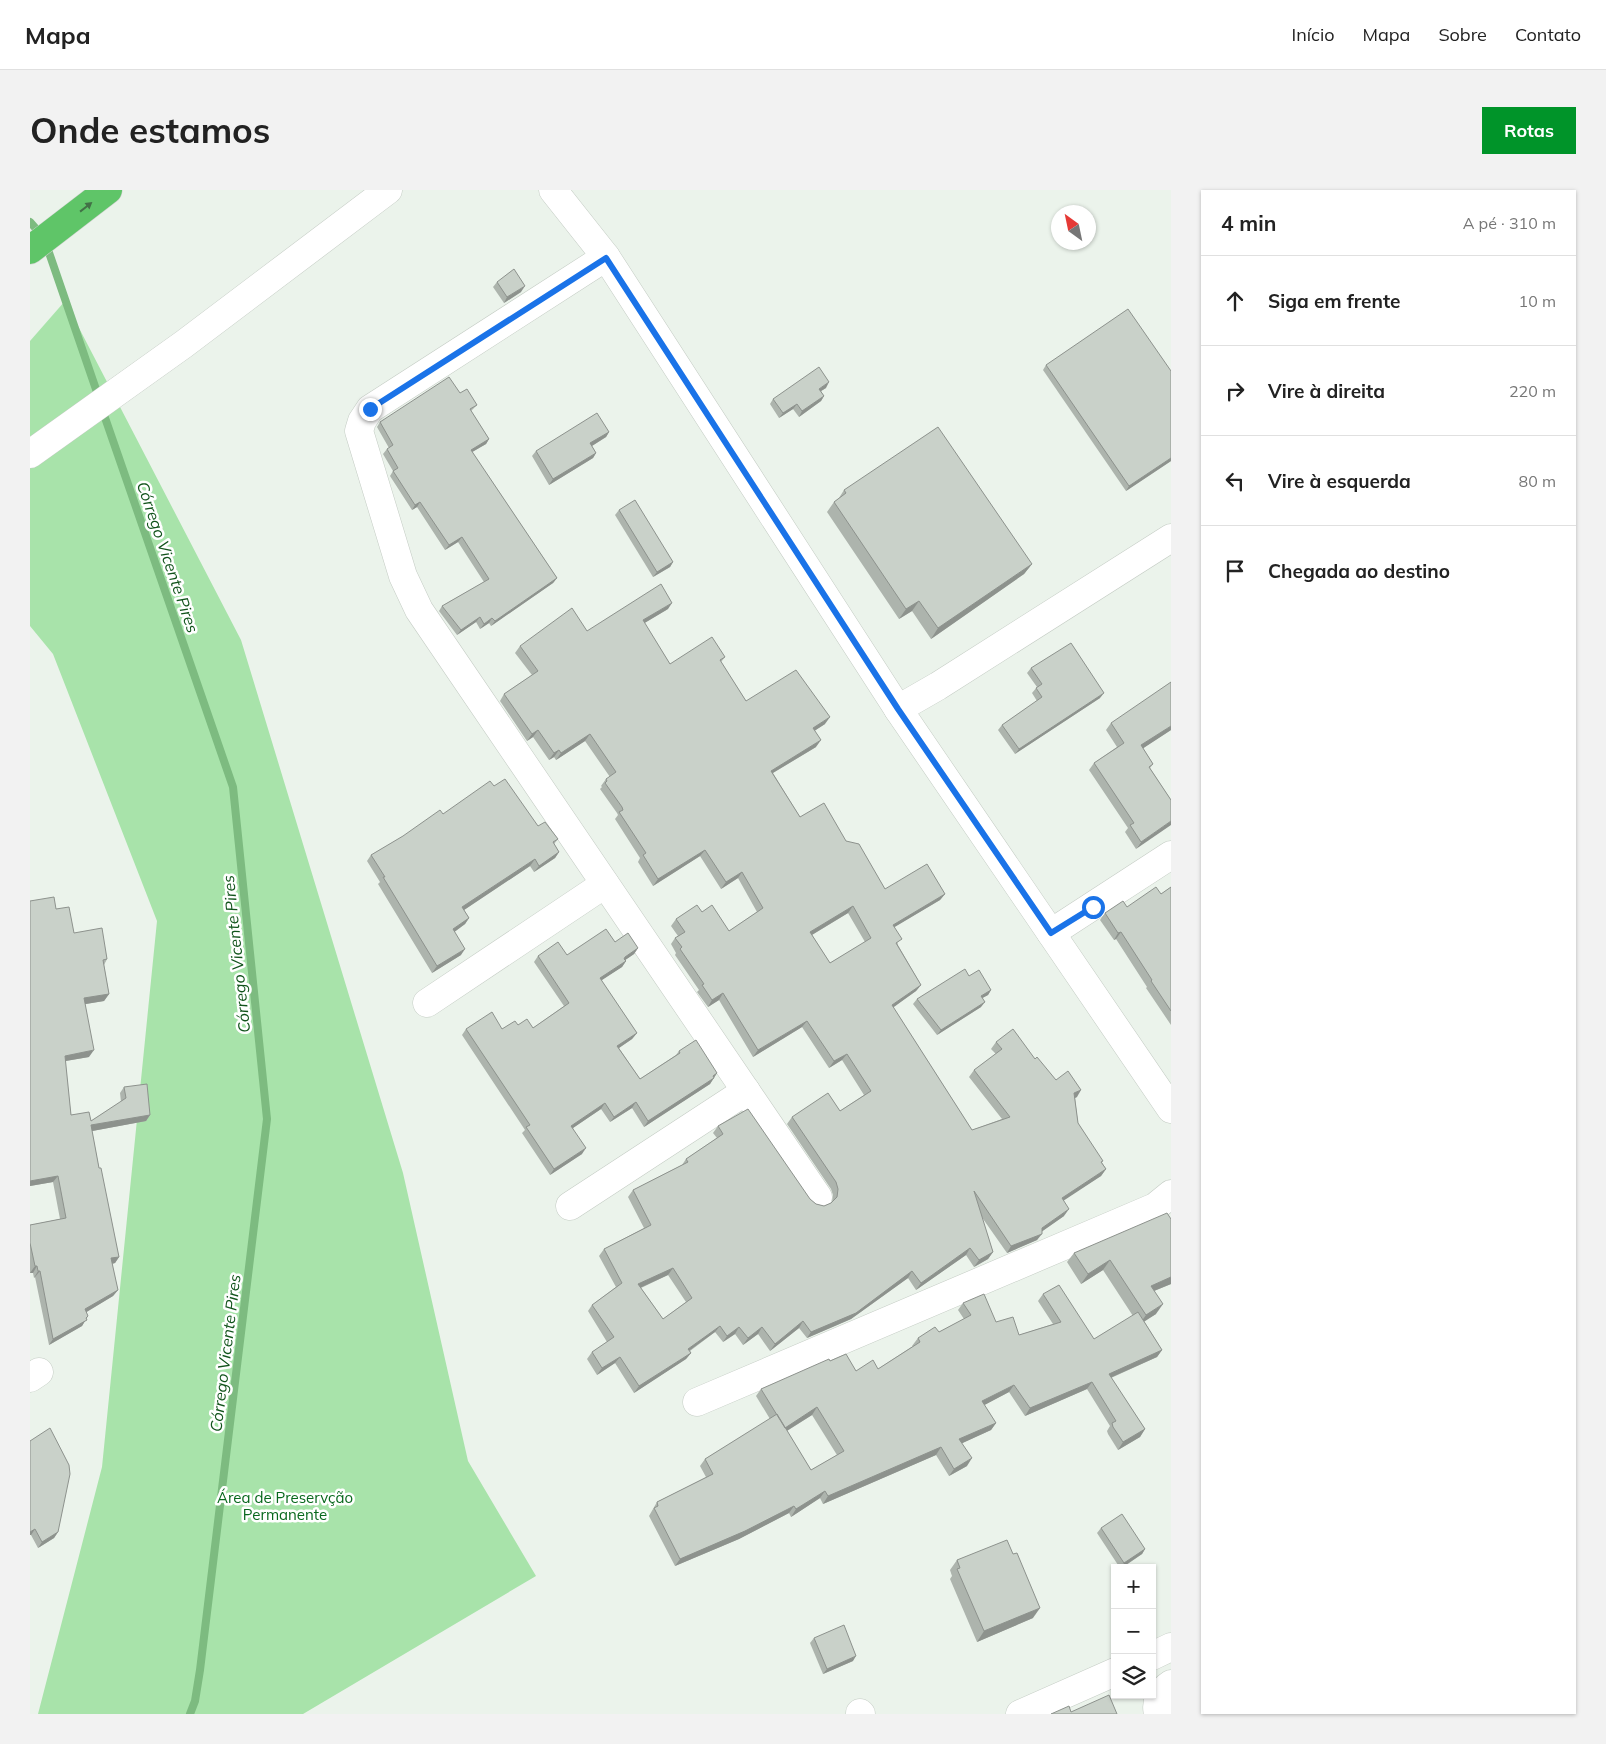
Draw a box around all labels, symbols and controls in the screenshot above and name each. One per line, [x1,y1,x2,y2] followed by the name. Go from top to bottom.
[25,20,91,50] text: Mapa
[1292,23,1335,46] text: Início
[1363,23,1410,46] text: Mapa
[1438,23,1487,46] text: Sobre
[1515,23,1581,46] text: Contato
[1482,107,1576,154] button: Rotas
[30,108,270,152] text: Onde estamos
[79,202,92,213] one-way arrow
[1051,205,1096,250] north arrow
[1221,210,1276,236] text: 4 min
[1463,213,1556,233] text: A pé · 310 m
[1221,287,1249,315] icon: ahead
[1268,289,1400,313] text: Siga em frente
[1519,291,1556,311] text: 10 m
[1221,377,1249,405] icon: right
[1268,379,1385,403] text: Vire à direita
[1509,381,1556,401] text: 220 m
[359,398,382,421] route end
[1221,467,1249,495] icon: left
[1268,469,1411,493] text: Vire à esquerda
[1519,471,1556,491] text: 80 m
[133,479,203,635] water label: Córrego Vicente Pires
[1221,557,1249,585] icon: arrive
[1268,559,1450,583] text: Chegada ao destino
[218,874,254,1034] water label: Córrego Vicente Pires
[1082,896,1105,919] route start
[205,1273,245,1433] water label: Córrego Vicente Pires
[217,1488,353,1524] park label: Área de Preservção Permanente
[1111,1564,1156,1699] map controls
[1111,1564,1156,1609] button: +
[1111,1609,1156,1654] button: −
[1111,1654,1156,1699] button: layers

